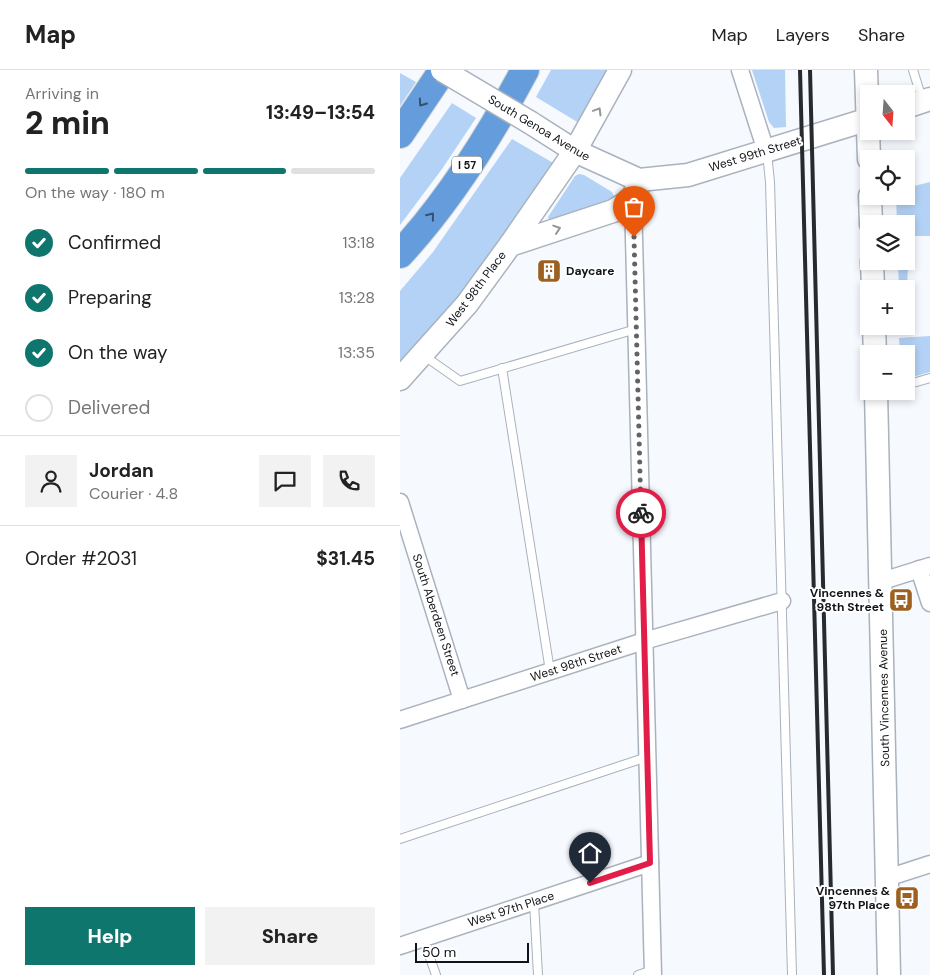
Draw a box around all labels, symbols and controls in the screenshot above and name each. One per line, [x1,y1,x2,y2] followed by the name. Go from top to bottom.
[25,19,76,50] text: Map
[712,23,748,47] text: Map
[776,23,830,47] text: Layers
[858,23,905,47] text: Share
[25,83,99,104] text: Arriving in
[860,85,915,140] north arrow
[860,85,915,400] map controls
[485,91,593,165] street label: South Genoa Avenue
[419,97,428,106] one-way arrow
[266,100,375,125] text: 13:49–13:54
[25,102,110,144] text: 2 min
[592,107,602,116] one-way arrow
[707,132,803,176] street label: West 99th Street
[860,150,915,205] button: locate
[452,156,482,174] road number: I 57
[25,182,165,203] text: On the way · 180 m
[613,186,655,237] pin
[620,193,648,221] icon: bag
[425,213,433,222] one-way arrow
[860,215,915,270] button: layers
[553,225,561,235] one-way arrow
[25,229,53,257] icon: check
[68,230,161,255] text: Confirmed
[343,232,375,253] text: 13:18
[442,248,510,330] street label: West 98th Place
[536,258,562,284] building icon: Daycare
[566,263,614,279] place label: Daycare
[860,280,915,335] button: +
[25,284,53,312] icon: check
[68,285,152,310] text: Preparing
[339,287,375,308] text: 13:28
[25,339,53,367] icon: check
[68,340,168,365] text: On the way
[338,342,375,363] text: 13:35
[860,345,915,400] button: −
[68,395,150,420] text: Delivered
[25,455,77,507] button: person
[259,455,311,507] button: chat
[323,455,375,507] button: phone
[89,458,154,483] text: Jordan
[89,483,178,504] text: Courier · 4.8
[616,488,666,538] courier
[627,499,655,527] icon: bike
[25,546,137,571] text: Order #2031
[316,546,375,571] text: $31.45
[409,552,463,678] street label: South Aberdeen Street
[810,585,885,615] place label: Vincennes & 98th Street
[888,587,914,613] bus stop icon: Vincennes & 98th Street
[875,629,893,767] street label: South Vincennes Avenue
[528,641,624,685] street label: West 98th Street
[569,832,611,883] pin
[576,839,604,867] icon: home
[816,883,891,913] place label: Vincennes & 97th Place
[894,885,920,911] bus stop icon: Vincennes & 97th Place
[466,887,556,930] street label: West 97th Place
[25,907,195,965] button: Help
[205,907,375,965] button: Share
[415,940,529,963] scale bar
[422,943,456,961] text: 50 m

